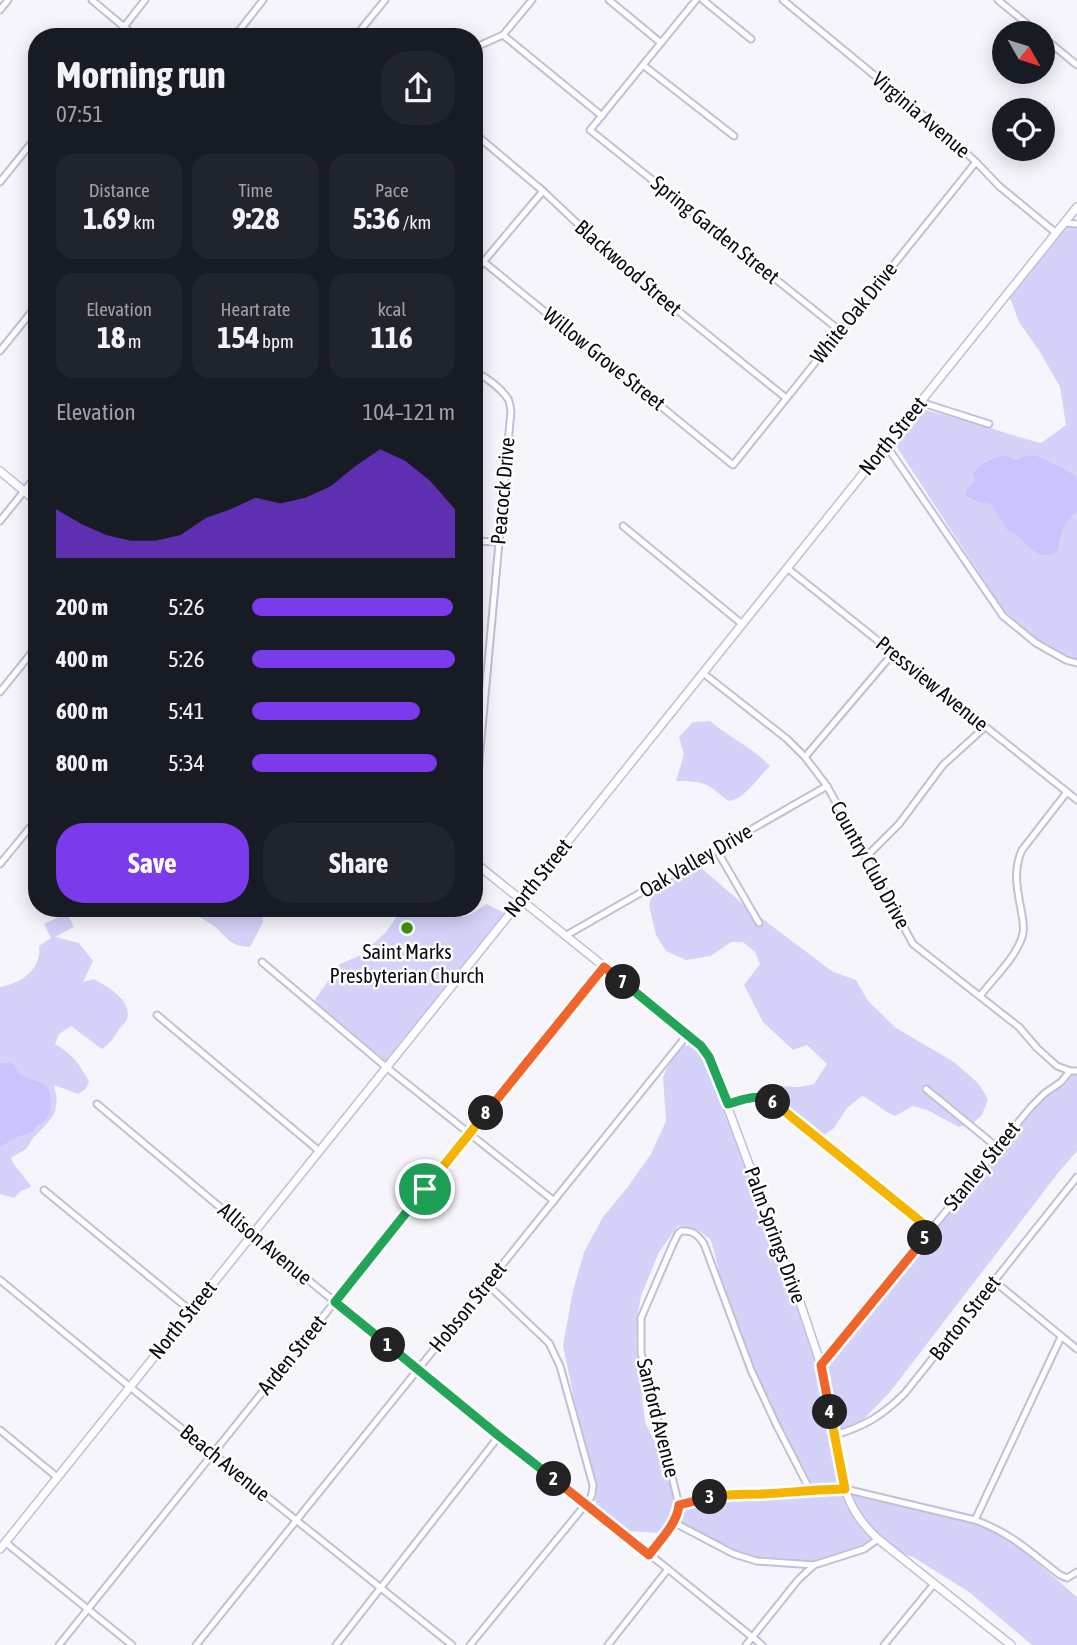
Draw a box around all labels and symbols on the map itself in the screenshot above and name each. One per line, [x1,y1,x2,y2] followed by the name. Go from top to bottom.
[992,21,1055,84] north arrow
[868,66,975,162] street label: Virginia Avenue
[647,170,784,288] street label: Spring Garden Street
[570,214,687,320] street label: Blackwood Street
[805,257,901,368] street label: White Oak Drive
[539,302,670,415] street label: Willow Grove Street
[853,392,931,479] street label: North Street
[485,436,519,546] street label: Peacock Drive
[872,631,993,736] street label: Pressview Avenue
[826,797,916,933] street label: Country Club Drive
[635,818,756,902] street label: Oak Valley Drive
[498,834,576,921] street label: North Street
[399,920,415,936] marker: Saint Marks Presbyterian Church
[330,939,484,987] place label: Saint Marks Presbyterian Church
[606,964,640,1000] pin: 7
[756,1084,790,1120] pin: 6
[468,1096,504,1130] pin: 8
[938,1116,1024,1215] street label: Stanley Street
[395,1159,455,1219] pin
[740,1163,812,1306] street label: Palm Springs Drive
[214,1197,317,1289] street label: Allison Avenue
[908,1220,942,1256] pin: 5
[424,1257,511,1356] street label: Hobson Street
[924,1270,1005,1364] street label: Barton Street
[143,1276,221,1363] street label: North Street
[252,1310,330,1399] street label: Arden Street
[370,1328,406,1362] pin: 1
[633,1356,685,1480] street label: Sanford Avenue
[812,1394,848,1430] pin: 4
[176,1419,275,1506] street label: Beach Avenue
[536,1462,572,1496] pin: 2
[692,1480,728,1514] pin: 3

